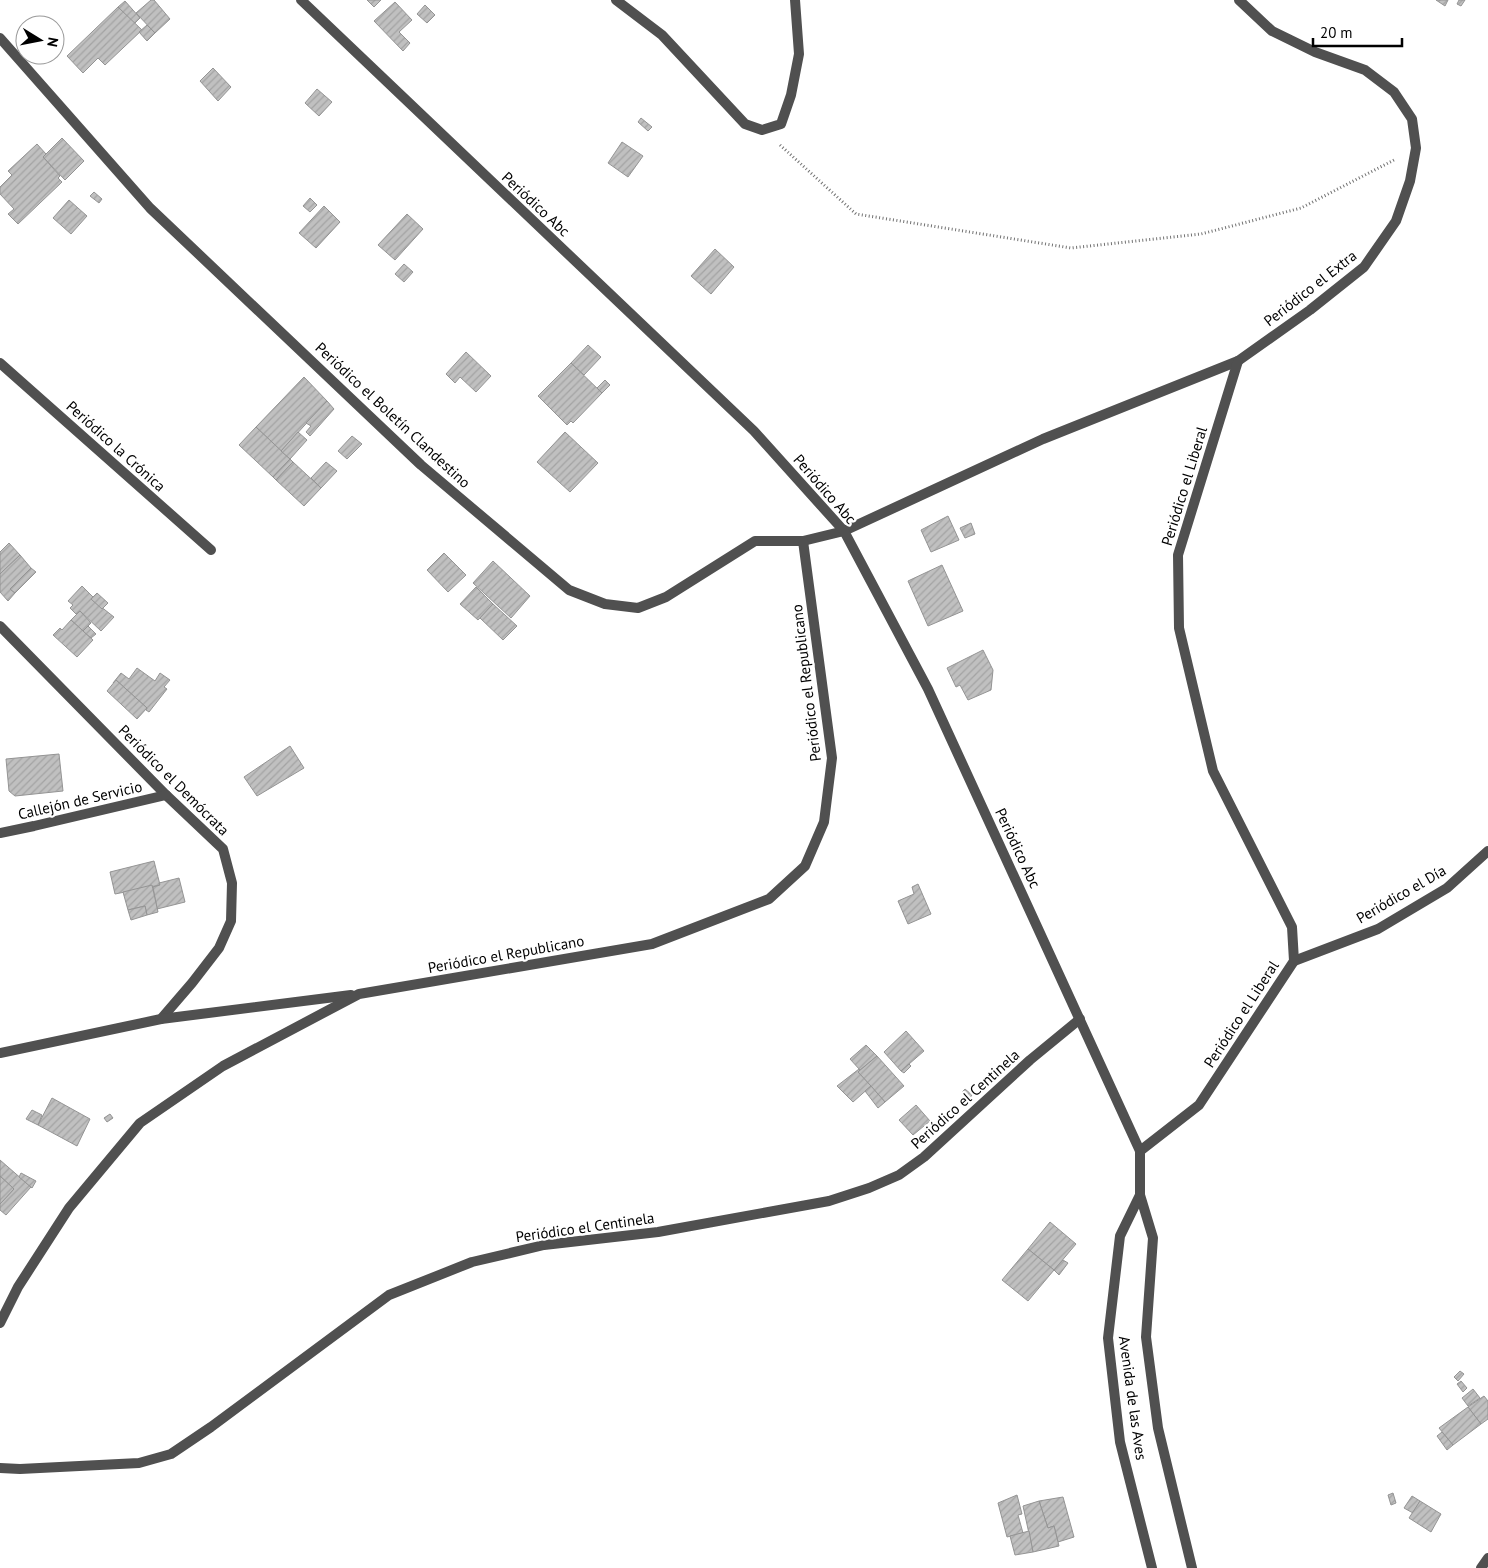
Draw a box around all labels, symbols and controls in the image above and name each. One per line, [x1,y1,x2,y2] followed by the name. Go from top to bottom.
[15,15,65,65] north arrow
[1313,15,1402,47] scale bar
[1320,23,1353,42] text: 20 m
[43,36,62,48] text: N
[498,168,574,241] street label: Periódico Abc
[1260,246,1360,330] street label: Periódico el Extra
[311,338,475,492] street label: Periódico el Boletín Clandestino
[62,396,170,496] street label: Periódico la Crónica
[1157,424,1211,548] street label: Periódico el Liberal
[790,450,861,528] street label: Periódico Abc
[787,603,825,763] street label: Periódico el Republicano
[115,721,233,839] street label: Periódico el Demócrata
[16,776,144,824] street label: Callejón de Servicio
[991,805,1045,891] street label: Periódico Abc
[1353,861,1449,927] street label: Periódico el Día
[426,931,586,977] street label: Periódico el Republicano
[1199,956,1283,1071] street label: Periódico el Liberal
[907,1045,1023,1153] street label: Periódico el Centinela
[514,1208,656,1246] street label: Periódico el Centinela
[1115,1335,1151,1461] street label: Avenida de las Aves

